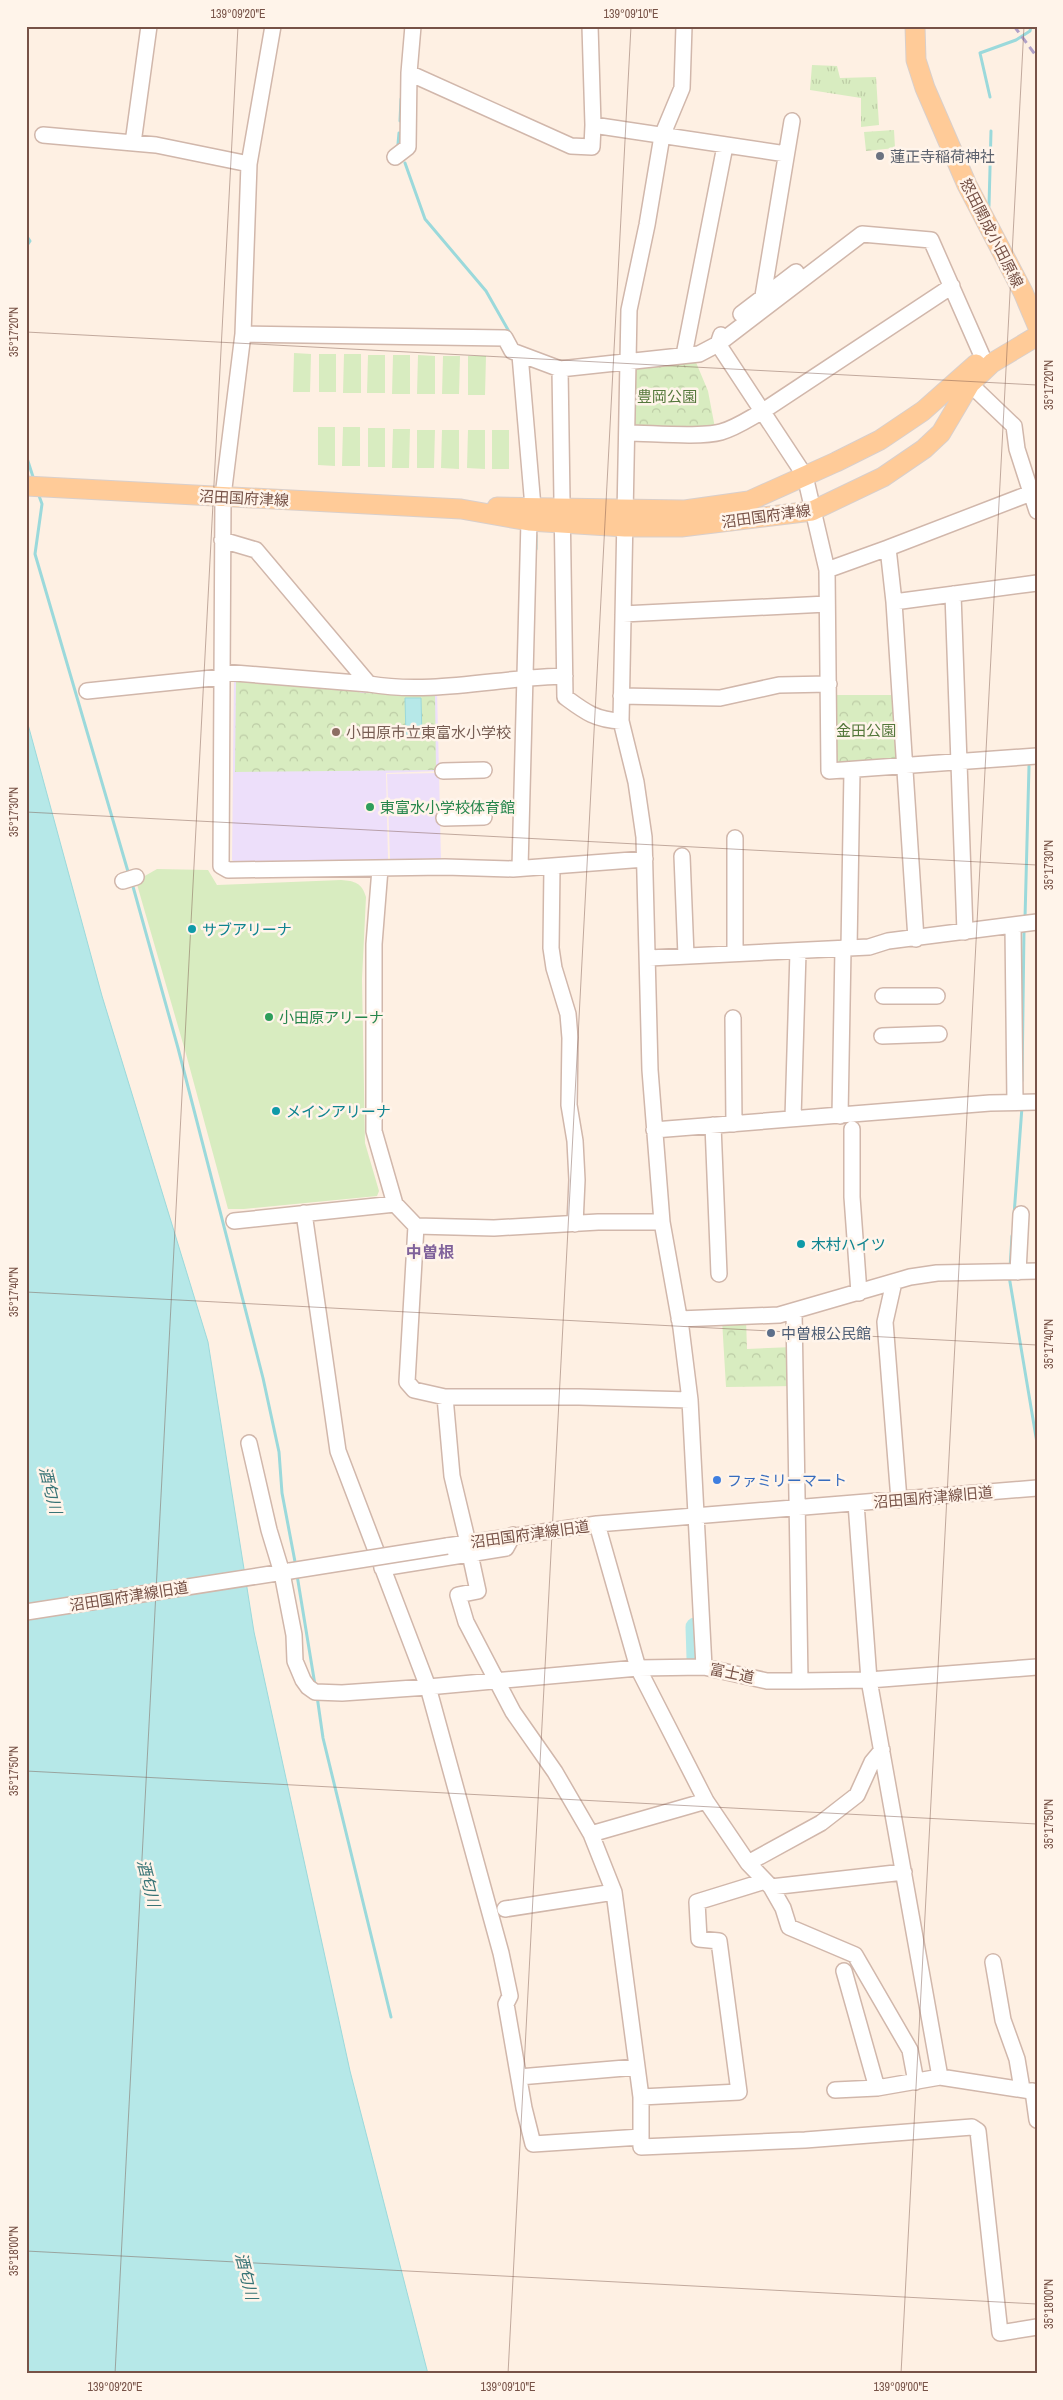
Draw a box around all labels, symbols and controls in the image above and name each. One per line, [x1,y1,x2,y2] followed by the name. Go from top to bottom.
[210,6,266,22] text: 139°09'20"E
[603,6,659,22] text: 139°09'10"E
[890,146,995,167] place label: 蓮正寺稲荷神社
[874,150,886,162] marker: 蓮正寺稲荷神社
[955,175,1029,291] street label: 怒田開成小田原線
[6,307,22,357] text: 35°17'20"N
[1041,360,1057,410] text: 35°17'20"N
[637,386,697,407] park label: 豊岡公園
[199,485,289,511] street label: 沼田国府津線
[720,499,812,533] street label: 沼田国府津線
[836,720,896,741] park label: 金田公園
[346,722,511,743] place label: 小田原市立東富水小学校
[330,726,342,738] marker: 小田原市立東富水小学校
[6,787,22,837] text: 35°17'30"N
[380,797,515,818] place label: 東富水小学校体育館
[364,801,376,813] marker: 東富水小学校体育館
[1041,840,1057,890] text: 35°17'30"N
[202,919,292,940] place label: サブアリーナ
[186,923,198,935] marker: サブアリーナ
[279,1007,384,1028] place label: 小田原アリーナ
[263,1011,275,1023] marker: 小田原アリーナ
[286,1101,391,1122] place label: メインアリーナ
[270,1105,282,1117] marker: メインアリーナ
[811,1234,886,1255] place label: 木村ハイツ
[795,1238,807,1250] marker: 木村ハイツ
[406,1241,454,1263] district label: 中曽根
[6,1267,22,1317] text: 35°17'40"N
[1041,1319,1057,1369] text: 35°17'40"N
[781,1323,871,1344] place label: 中曽根公民館
[765,1327,777,1339] marker: 中曽根公民館
[35,1464,68,1518] water label: 酒匂川
[727,1470,847,1491] place label: ファミリーマート
[711,1474,723,1486] marker: ファミリーマート
[872,1481,994,1513] street label: 沼田国府津線旧道
[469,1515,591,1553] street label: 沼田国府津線旧道
[68,1576,190,1616] street label: 沼田国府津線旧道
[708,1658,756,1688] street label: 富士道
[6,1746,22,1796] text: 35°17'50"N
[1041,1799,1057,1849] text: 35°17'50"N
[133,1857,166,1911] water label: 酒匂川
[6,2226,22,2276] text: 35°18'00"N
[231,2250,264,2304] water label: 酒匂川
[1041,2279,1057,2329] text: 35°18'00"N
[87,2379,143,2395] text: 139°09'20"E
[480,2379,536,2395] text: 139°09'10"E
[873,2379,929,2395] text: 139°09'00"E

